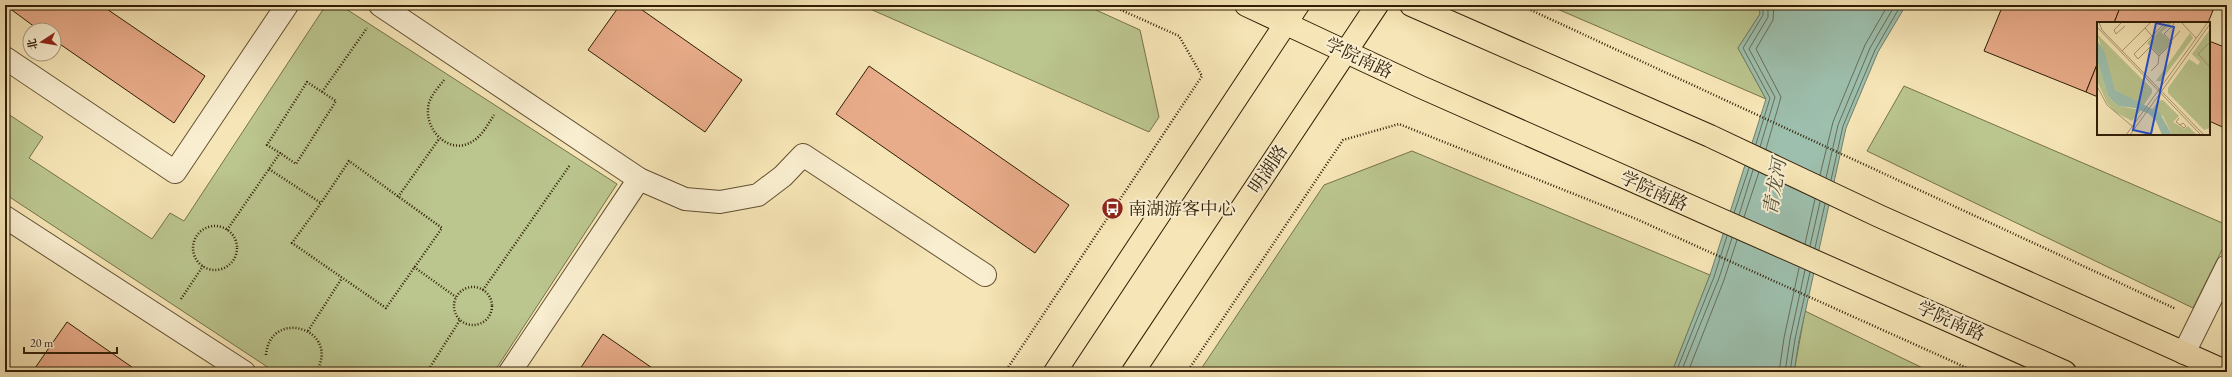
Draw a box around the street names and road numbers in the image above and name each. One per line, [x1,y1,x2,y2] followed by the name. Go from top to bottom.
[1322,32,1397,83] street label: 学院南路
[1243,140,1292,198] street label: 明湖路
[1617,165,1692,216] street label: 学院南路
[1914,295,1989,346] street label: 学院南路

